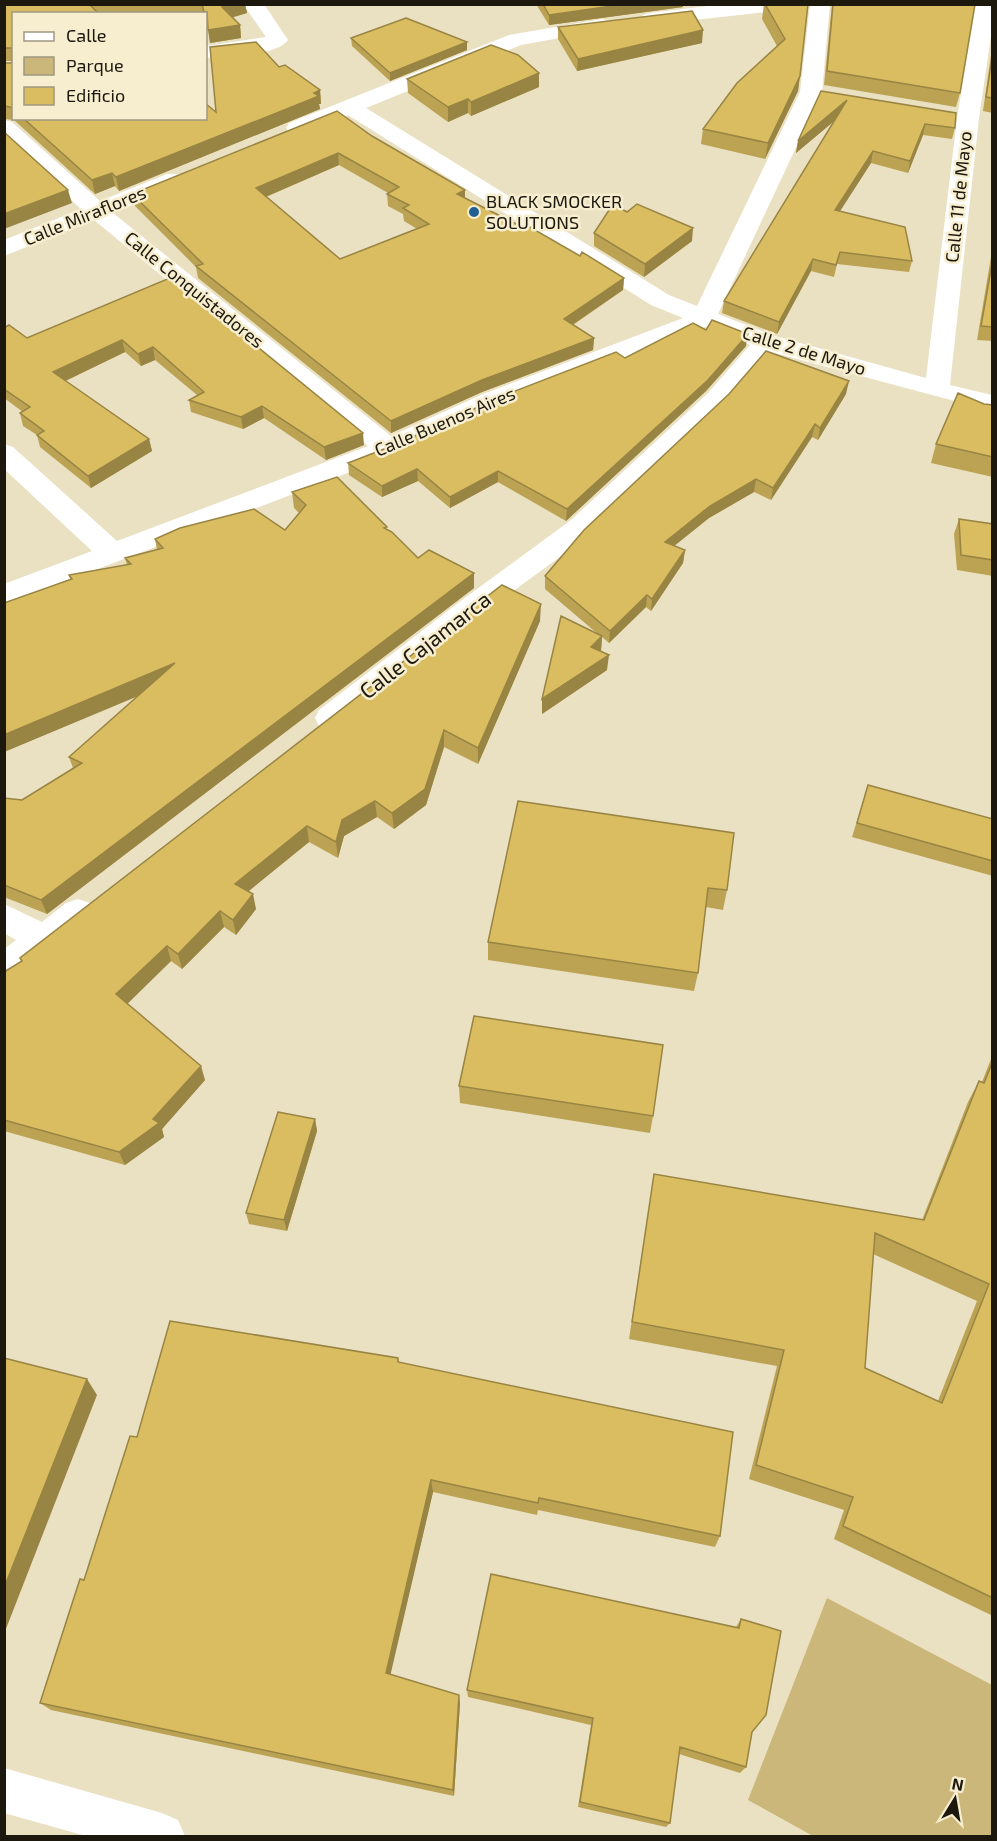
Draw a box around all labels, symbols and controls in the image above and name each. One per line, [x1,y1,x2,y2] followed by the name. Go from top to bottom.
[12,12,207,120] legend
[66,24,107,46] text: Calle
[66,54,124,76] text: Parque
[66,84,125,106] text: Edificio
[940,130,976,264] street label: Calle 11 de Mayo
[20,181,149,250] street label: Calle Miraflores
[486,190,622,233] place label: BLACK SMOCKER SOLUTIONS
[467,205,481,219] marker: BLACK SMOCKER SOLUTIONS
[121,226,269,352] street label: Calle Conquistadores
[740,321,869,379] street label: Calle 2 de Mayo
[371,382,518,461] street label: Calle Buenos Aires
[354,585,496,704] street label: Calle Cajamarca
[925,1769,985,1829] north arrow
[950,1773,965,1794] text: N

